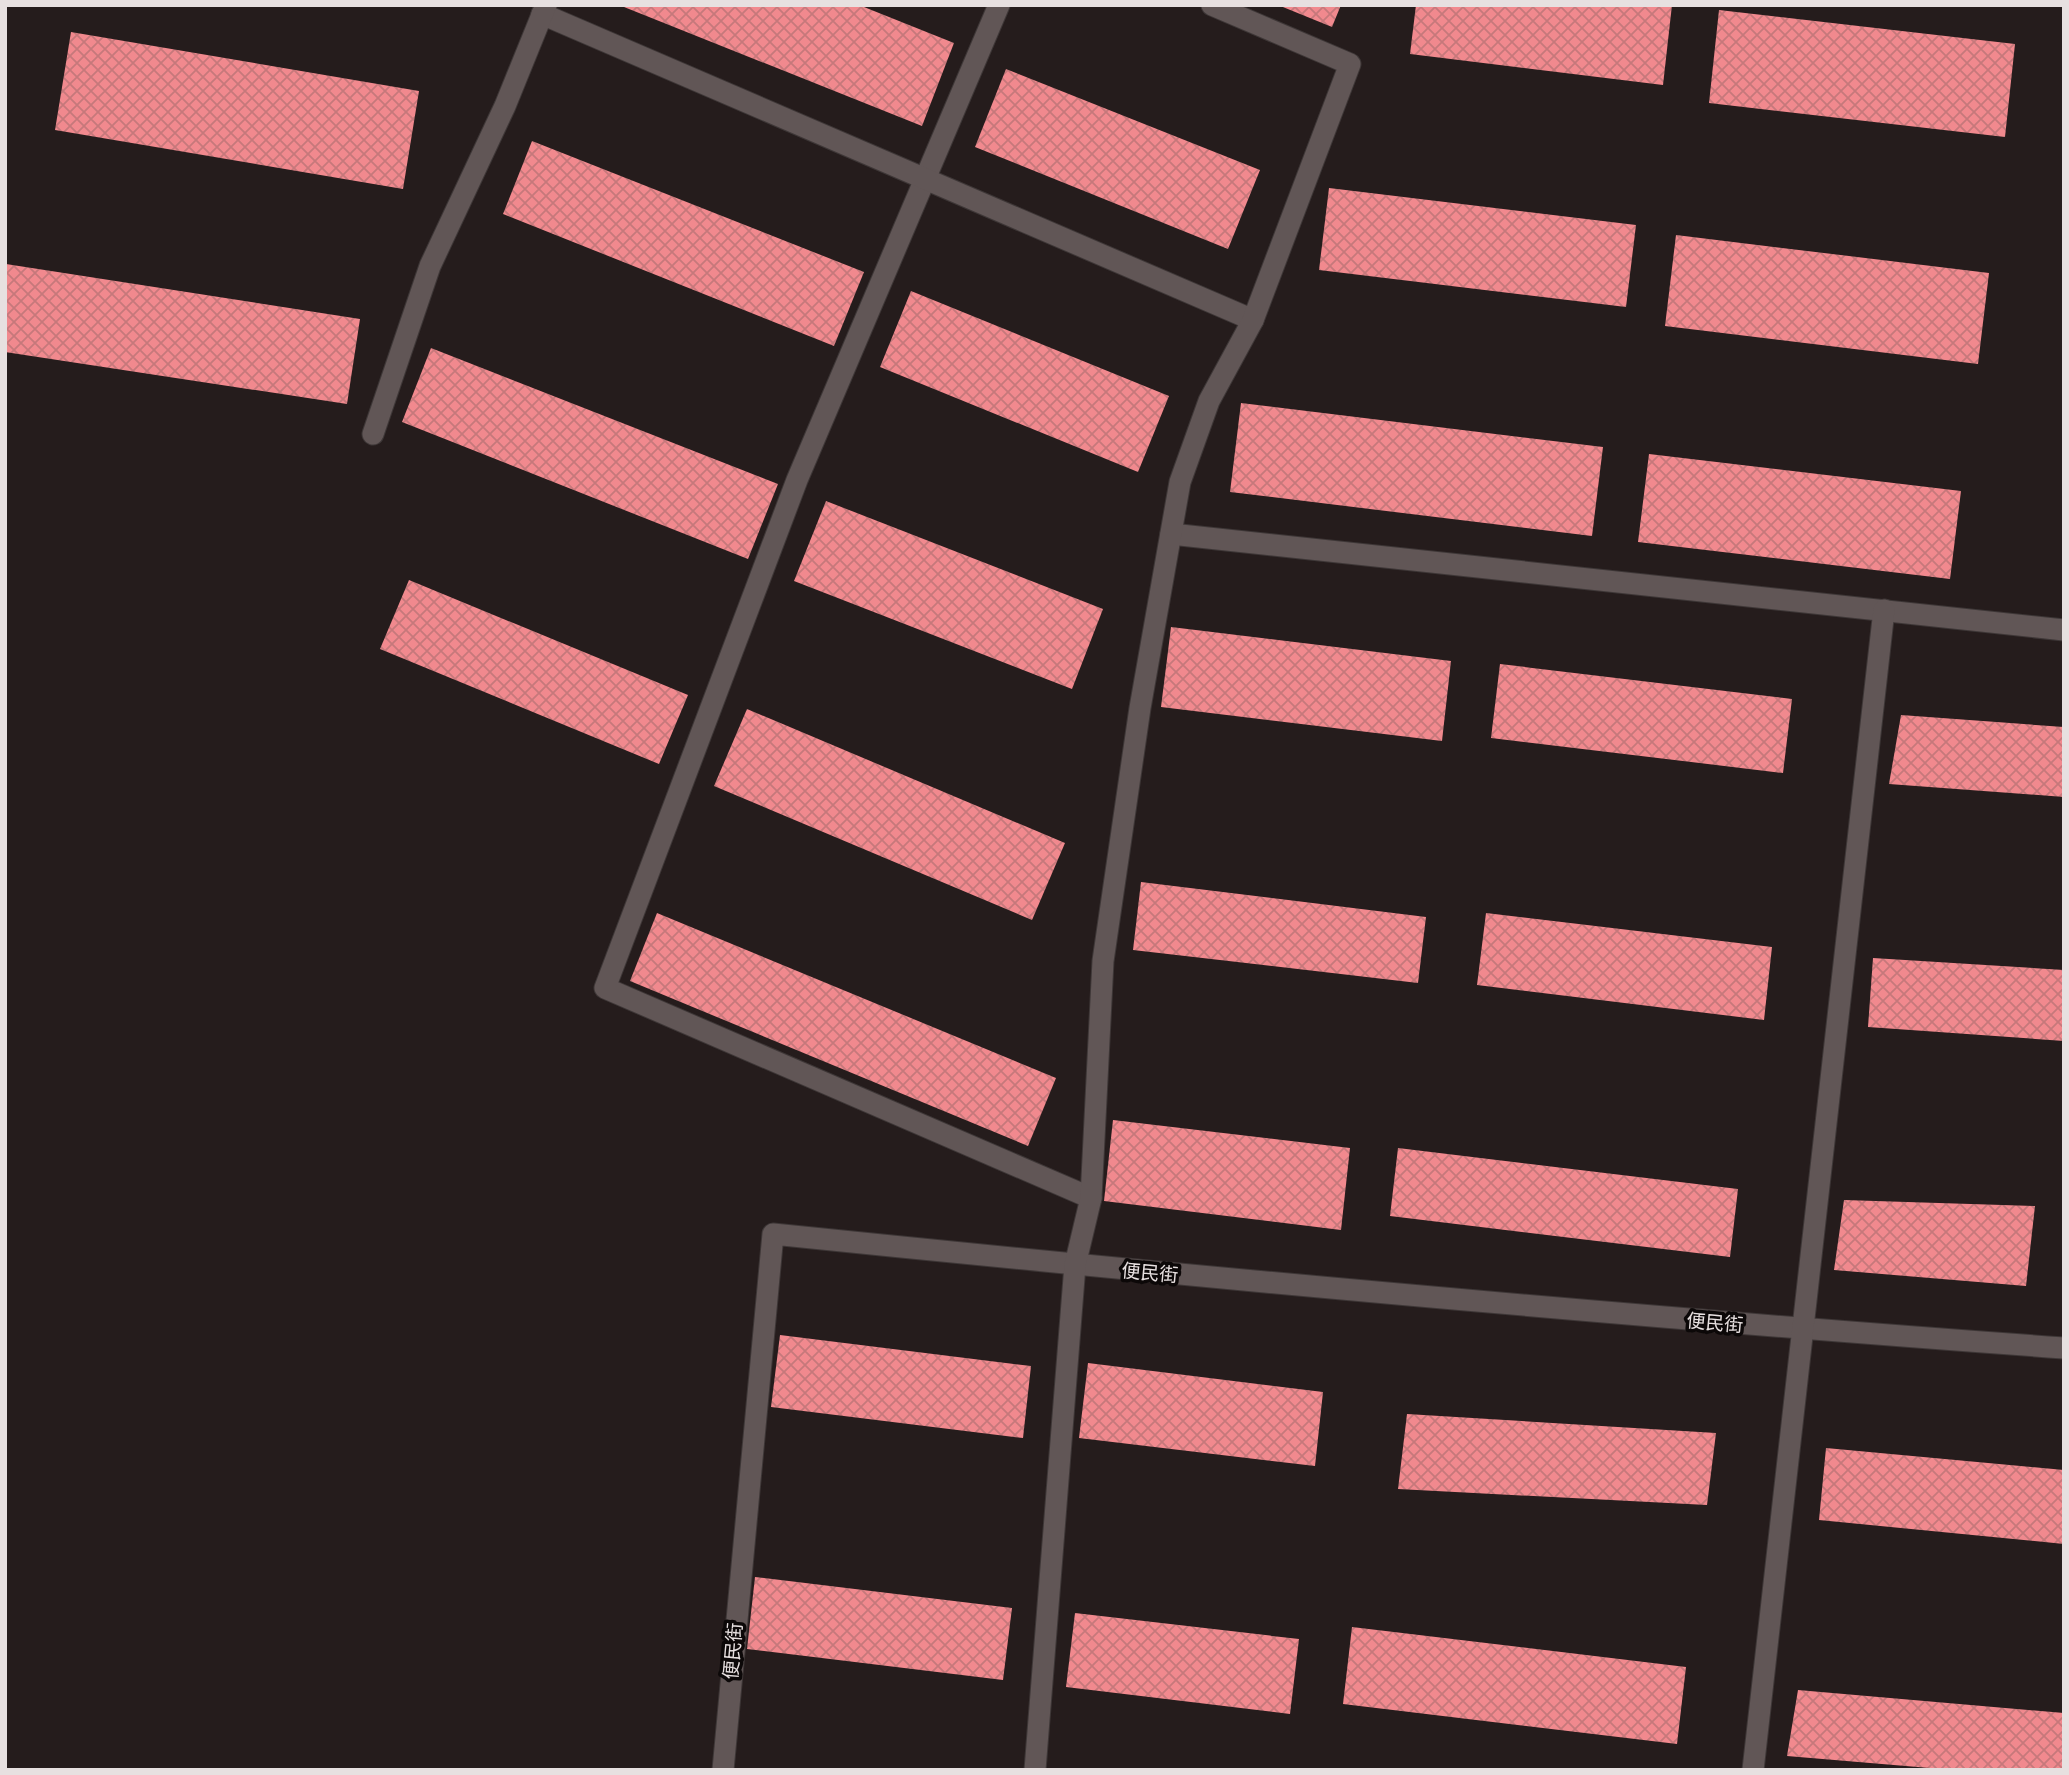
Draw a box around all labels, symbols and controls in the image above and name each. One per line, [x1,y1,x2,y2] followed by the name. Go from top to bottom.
[1121,1258,1179,1286] street label: 便民街
[1686,1308,1744,1336] street label: 便民街
[718,1622,746,1680] street label: 便民街

